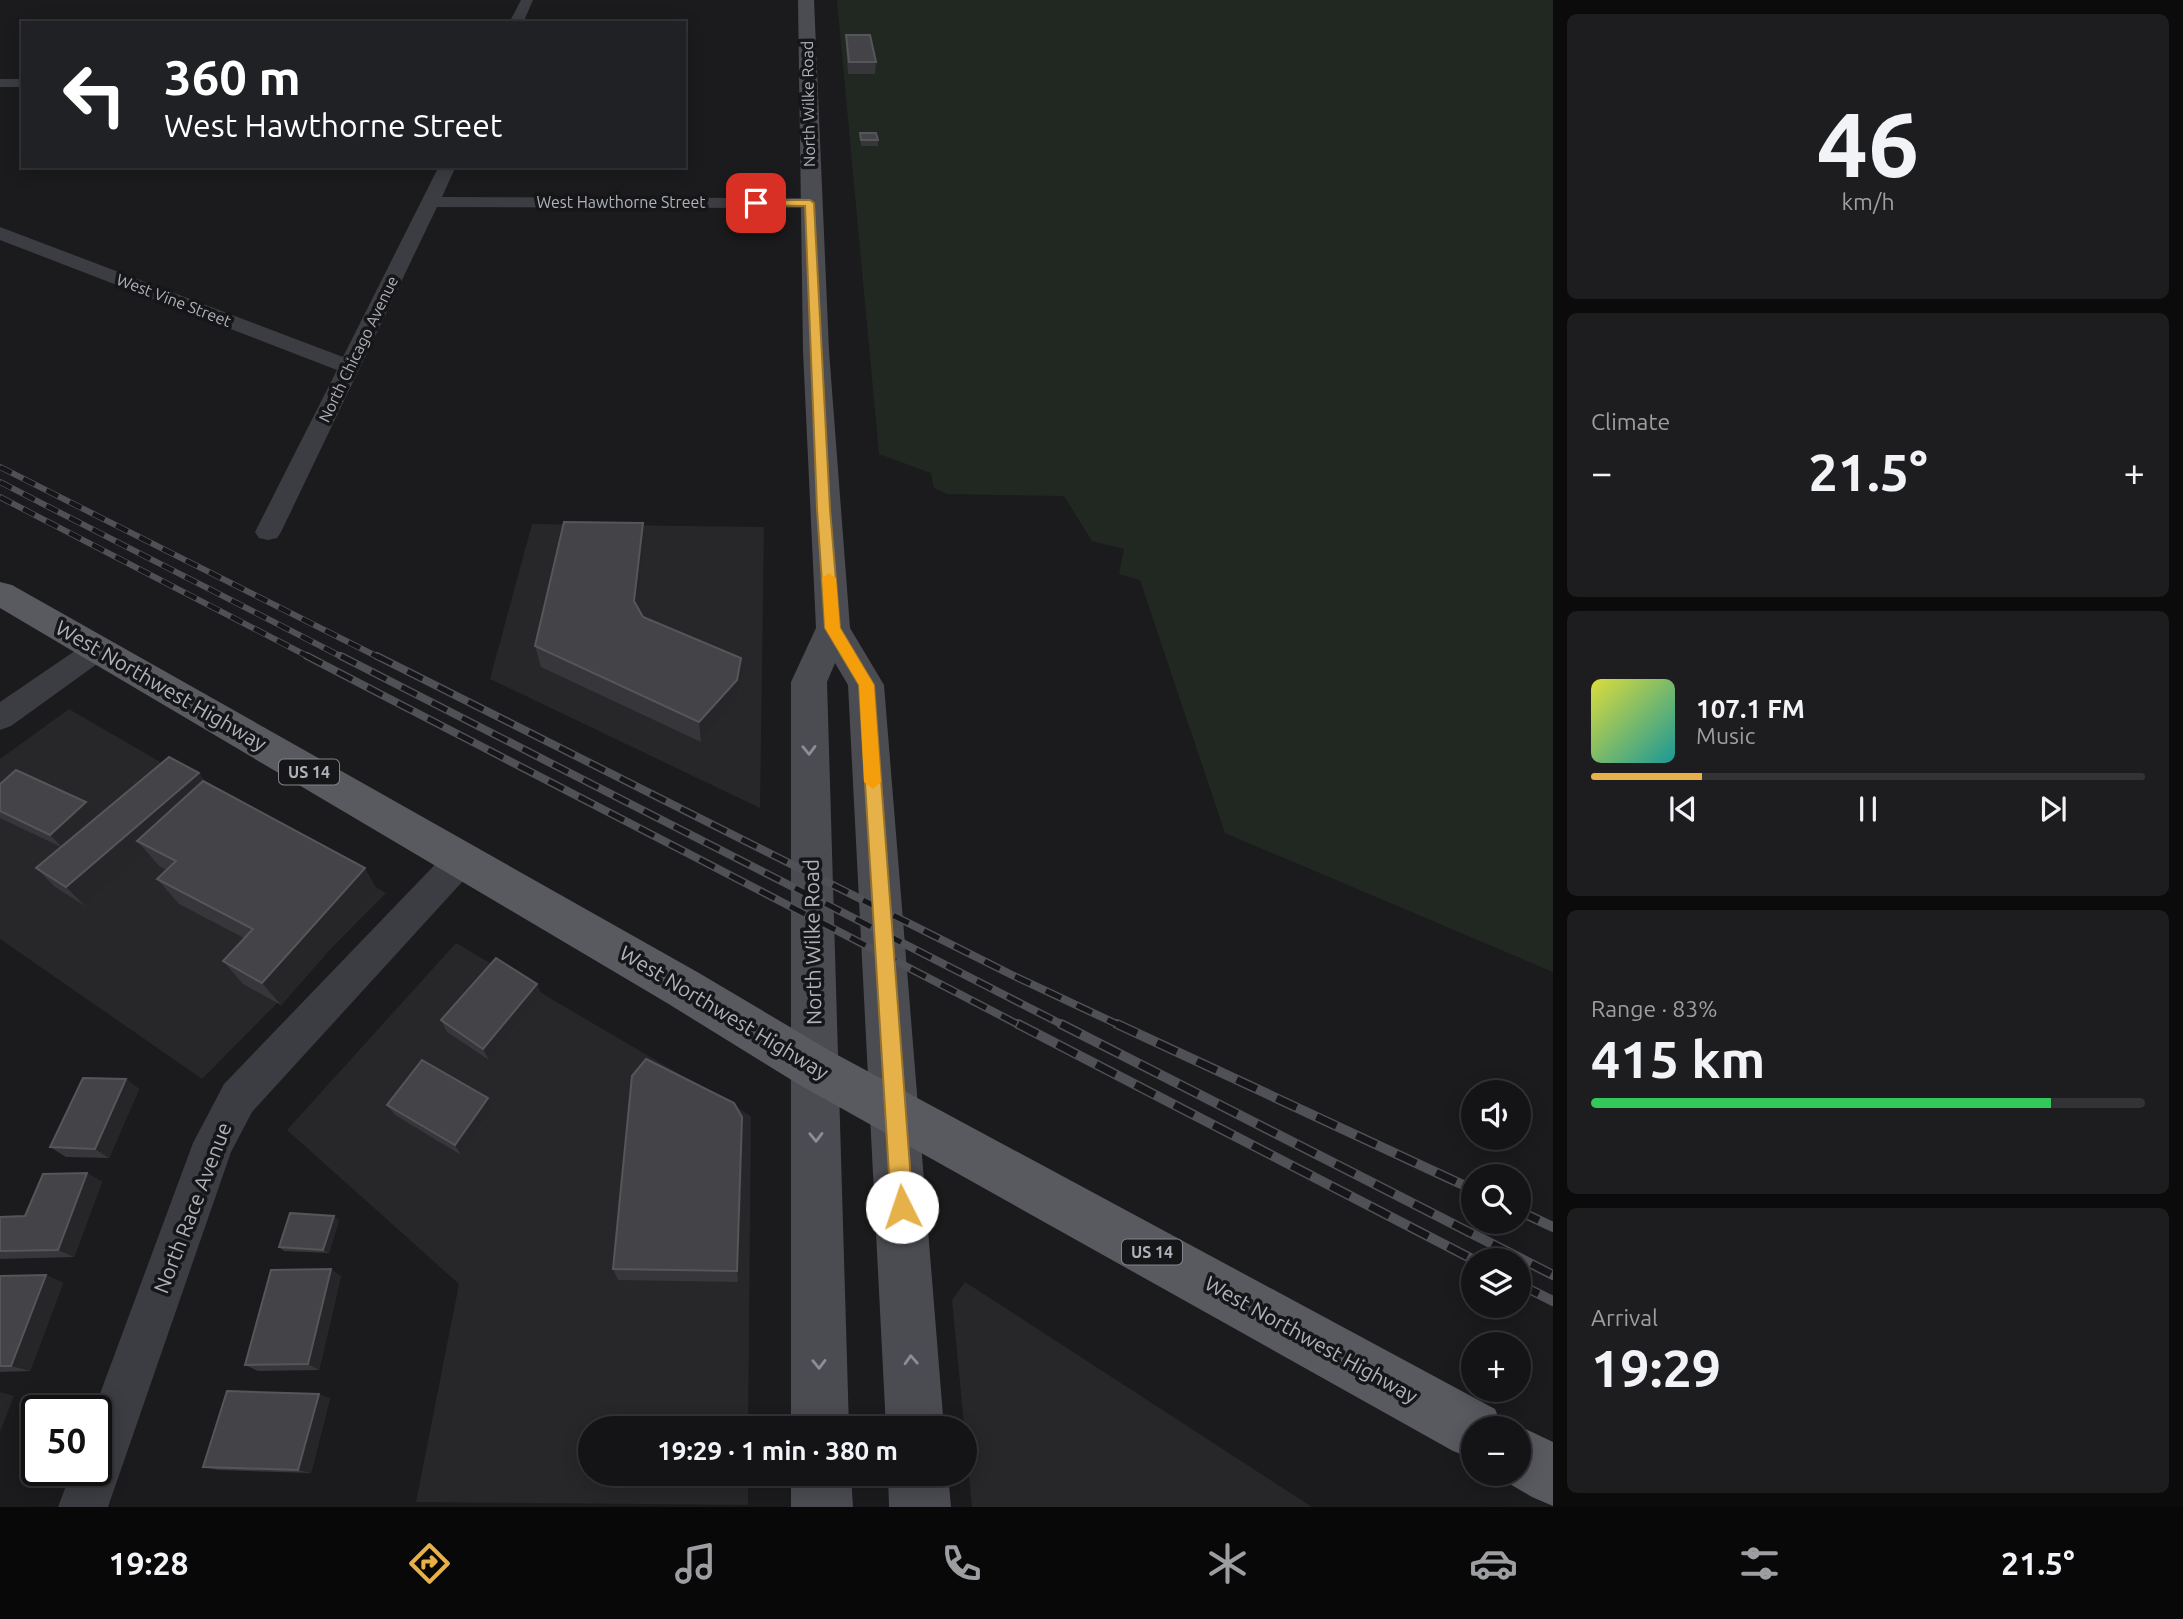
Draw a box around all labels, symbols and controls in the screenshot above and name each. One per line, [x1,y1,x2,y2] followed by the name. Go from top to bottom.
[798,41,818,167] street label: North Wilke Road
[49,49,140,140] icon: left
[164,49,301,104] text: 360 m
[1817,92,1919,194] text: 46
[164,107,502,143] text: West Hawthorne Street
[726,173,786,233] pin
[737,184,775,222] icon: arrive
[1841,189,1895,214] text: km/h
[536,193,706,211] street label: West Hawthorne Street
[114,270,234,330] street label: West Vine Street
[315,273,401,425] street label: North Chicago Avenue
[1591,409,1670,434] text: Climate
[1808,443,1928,501] text: 21.5°
[1591,451,1612,493] text: −
[2124,451,2145,493] text: +
[52,615,271,755] street label: West Northwest Highway
[1696,694,1805,723] text: 107.1 FM
[1696,723,1755,748] text: Music
[801,746,817,756] one-way arrow
[279,760,339,785] road number: US 14
[1664,790,1702,828] icon: previous
[1849,790,1887,828] icon: pause
[2034,790,2072,828] icon: next
[799,859,825,1025] street label: North Wilke Road
[616,940,833,1084] street label: West Northwest Highway
[1591,996,1718,1021] text: Range · 83%
[1591,1030,1765,1088] text: 415 km
[1461,1080,1531,1486] map controls
[1461,1080,1531,1150] button: sound
[148,1119,236,1296] street label: North Race Avenue
[808,1131,823,1142] one-way arrow
[1461,1164,1531,1234] button: search
[865,1170,939,1244] position arrow
[1122,1240,1182,1264] road number: US 14
[1461,1248,1531,1318] button: layers
[1201,1271,1422,1408] street label: West Northwest Highway
[1591,1305,1658,1330] text: Arrival
[1461,1332,1531,1402] button: +
[1591,1339,1721,1397] text: 19:29
[904,1354,919,1365] one-way arrow
[812,1359,827,1370] one-way arrow
[21,1395,112,1486] speed limit sign: 50
[1461,1416,1531,1486] button: −
[657,1436,898,1465] text: 19:29 · 1 min · 380 m
[405,1539,454,1588] icon: directions
[671,1539,720,1588] icon: music
[937,1539,986,1588] icon: phone
[1203,1539,1252,1588] icon: climate
[1469,1539,1518,1588] icon: car
[1735,1539,1784,1588] icon: filters
[108,1545,189,1581] text: 19:28
[2001,1545,2074,1581] text: 21.5°

